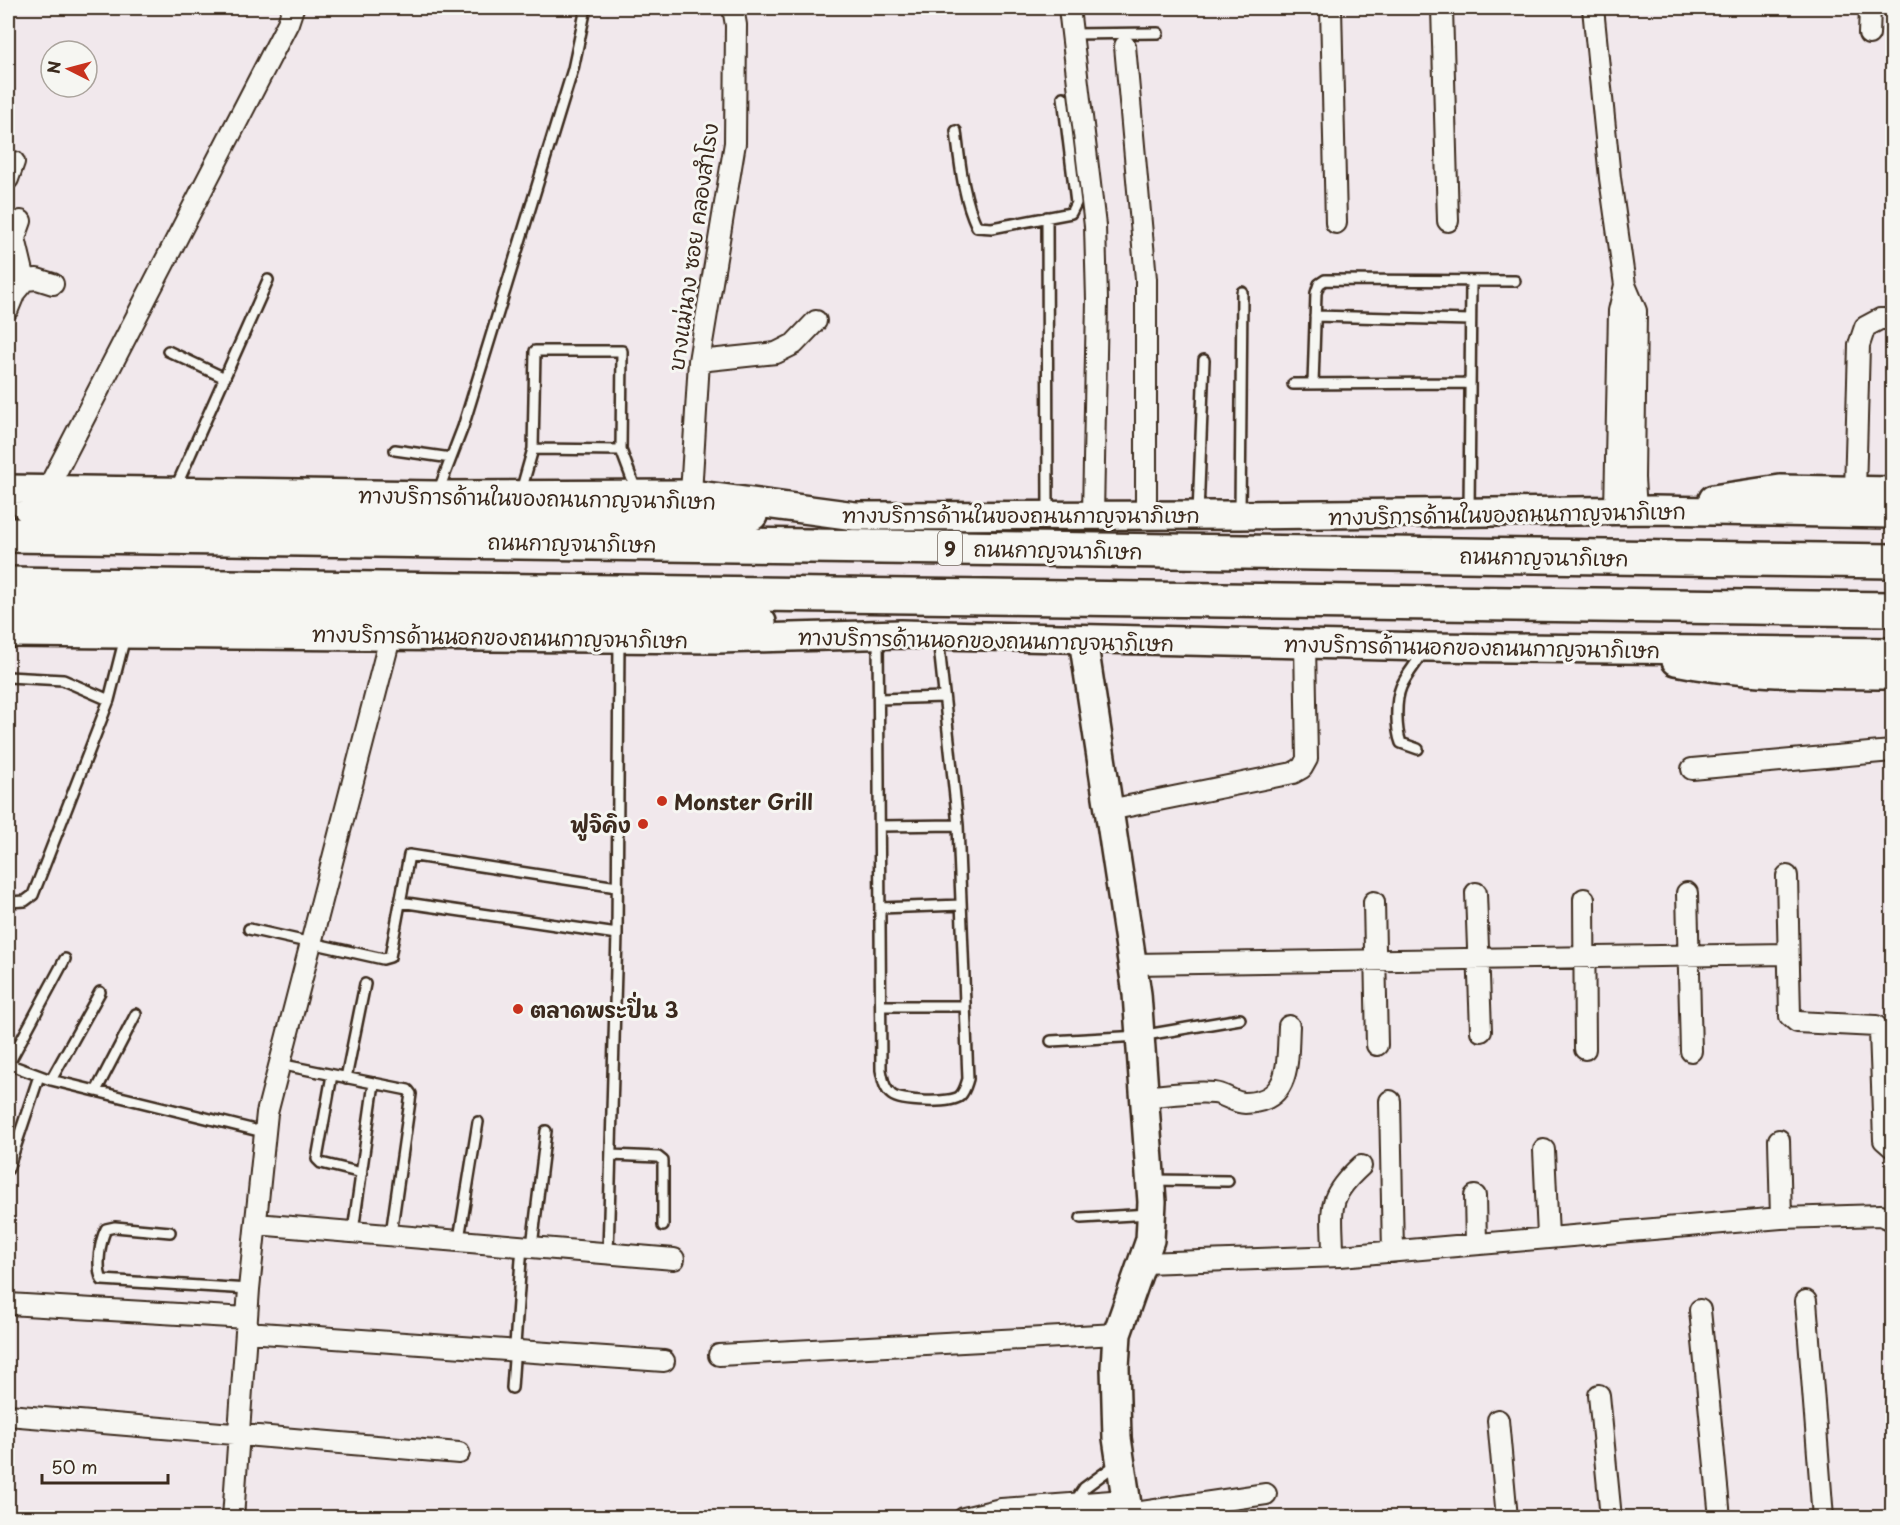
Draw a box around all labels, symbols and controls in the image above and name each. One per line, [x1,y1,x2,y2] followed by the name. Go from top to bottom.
[39,39,99,99] north arrow
[40,60,66,75] text: N
[659,121,725,373] street label: บางแม่นาง ซอย คลองสำโรง
[358,478,716,516] street label: ทางบริการด้านในของถนนกาญจนาภิเษก
[1328,494,1686,532] street label: ทางบริการด้านในของถนนกาญจนาภิเษก
[842,498,1200,530] street label: ทางบริการด้านในของถนนกาญจนาภิเษก
[487,525,657,559] street label: ถนนกาญจนาภิเษก
[938,531,962,565] road number: 9
[973,532,1143,566] street label: ถนนกาญจนาภิเษก
[1459,539,1629,573] street label: ถนนกาญจนาภิเษก
[312,617,688,655] street label: ทางบริการด้านนอกของถนนกาญจนาภิเษก
[798,620,1174,658] street label: ทางบริการด้านนอกของถนนกาญจนาภิเษก
[1284,627,1660,665] street label: ทางบริการด้านนอกของถนนกาญจนาภิเษก
[674,785,813,817] place label: Monster Grill
[655,794,669,808] marker: Monster Grill
[570,808,631,841] place label: ฟูจิคิง
[636,817,650,831] marker: ฟูจิคิง
[530,991,678,1025] place label: ตลาดพระปิ่น 3
[511,1002,525,1016] marker: ตลาดพระปิ่น 3
[42,1447,168,1485] scale bar
[51,1453,98,1480] text: 50 m

